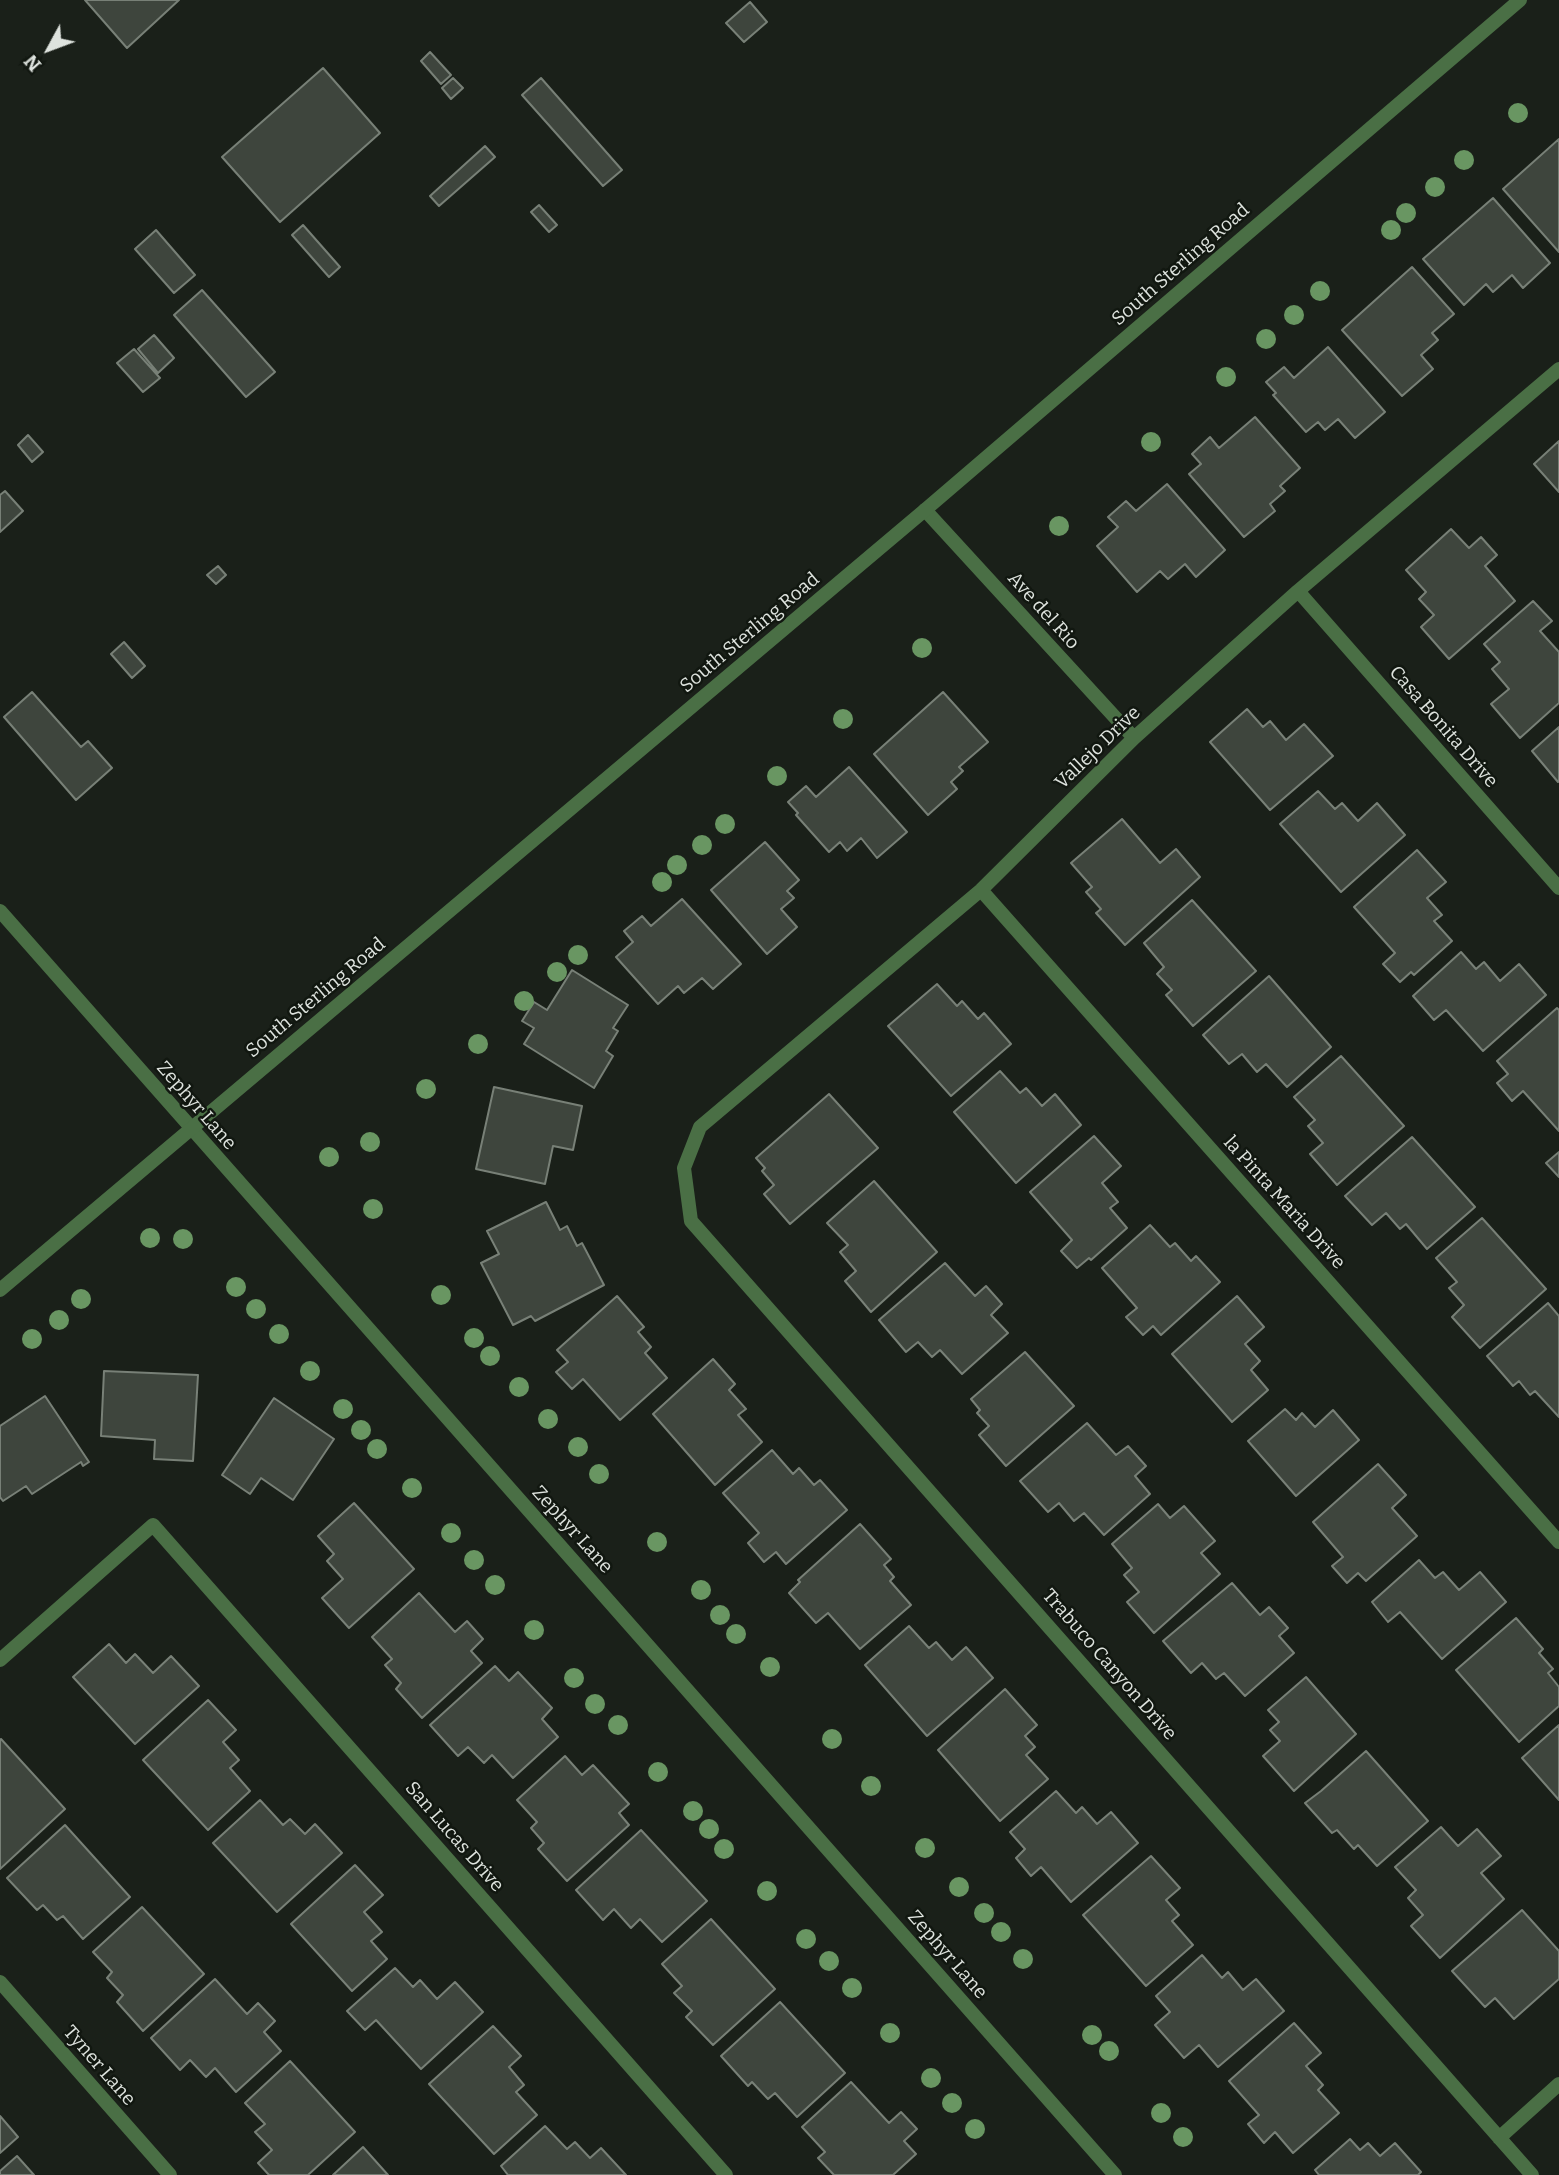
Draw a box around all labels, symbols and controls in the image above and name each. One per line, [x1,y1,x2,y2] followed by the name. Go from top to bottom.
[14,14,84,84] north arrow
[19,50,46,76] text: N
[1108,199,1254,331] street label: South Sterling Road
[676,568,824,698] street label: South Sterling Road
[1002,568,1084,654] street label: Ave del Rio
[1384,661,1502,793] street label: Casa Bonita Drive
[1051,702,1145,794] street label: Vallejo Drive
[242,933,390,1063] street label: South Sterling Road
[151,1057,241,1155] street label: Zephyr Lane
[1218,1132,1350,1274] street label: la Pinta Maria Drive
[527,1482,617,1578] street label: Zephyr Lane
[1037,1585,1181,1745] street label: Trabuco Canyon Drive
[400,1777,508,1897] street label: San Lucas Drive
[902,1906,992,2004] street label: Zephyr Lane
[58,2021,140,2111] street label: Tyner Lane

